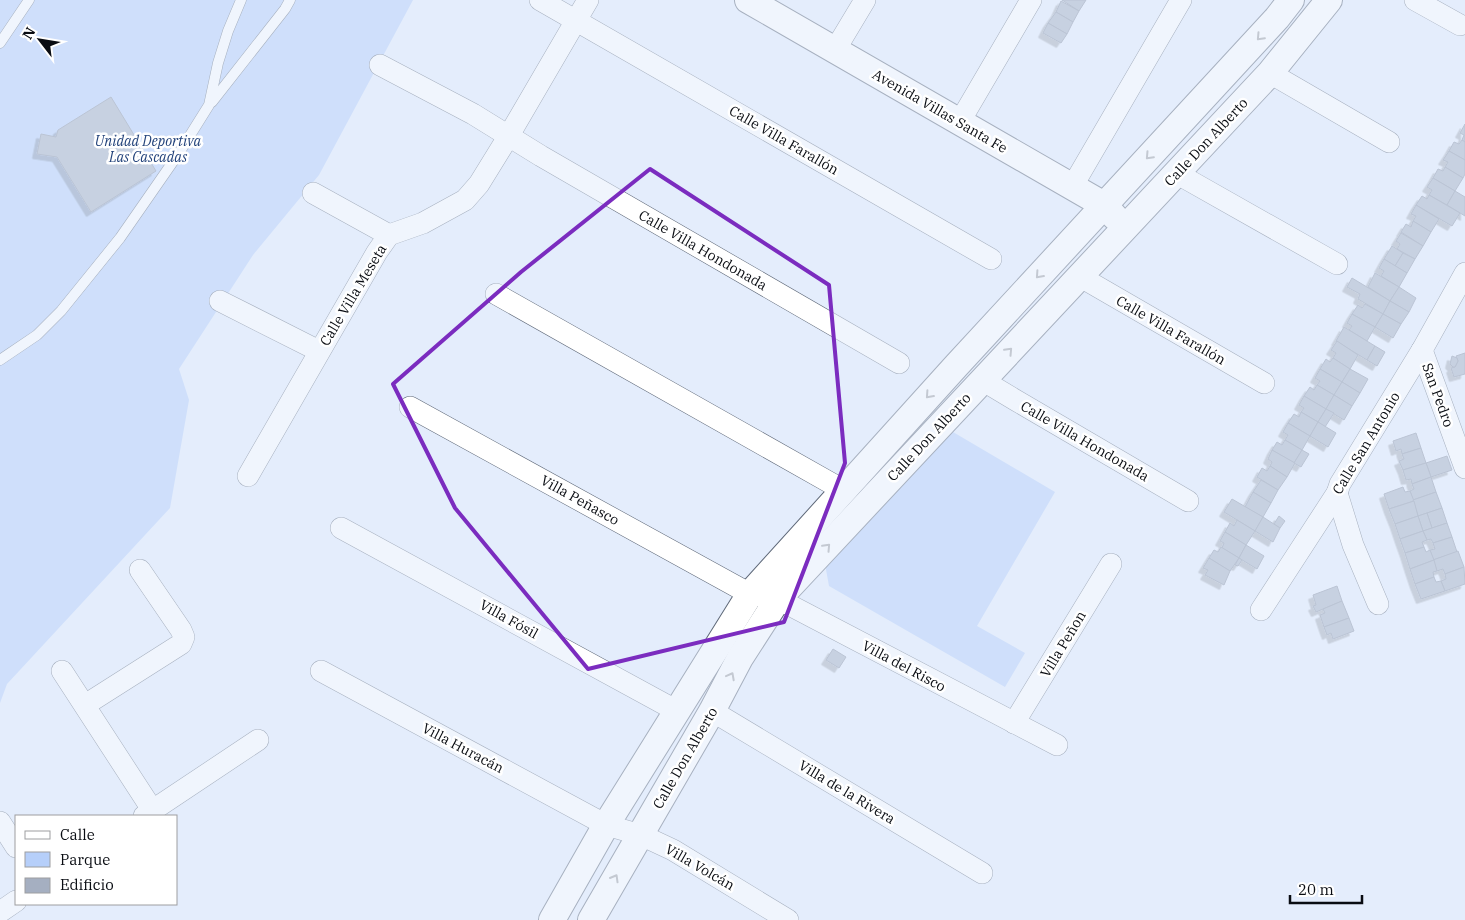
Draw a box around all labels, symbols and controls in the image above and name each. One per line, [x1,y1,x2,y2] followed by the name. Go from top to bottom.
[15,15,65,65] north arrow
[18,24,39,43] text: N
[1257,31,1266,40] one-way arrow
[869,65,1011,157] street label: Avenida Villas Santa Fe
[1160,94,1252,190] street label: Calle Don Alberto
[726,101,842,179] street label: Calle Villa Farallón
[95,132,202,166] park label: Unidad Deportiva Las Cascadas
[1146,150,1155,159] one-way arrow
[636,206,771,294] street label: Calle Villa Hondonada
[316,241,391,349] street label: Calle Villa Meseta
[1036,270,1045,279] one-way arrow
[1113,291,1229,369] street label: Calle Villa Farallón
[1003,347,1012,356] one-way arrow
[1418,361,1458,430] street label: San Pedro
[1328,388,1404,498] street label: Calle San Antonio
[883,389,975,485] street label: Calle Don Alberto
[926,390,935,399] one-way arrow
[1018,397,1153,485] street label: Calle Villa Hondonada
[538,471,623,529] street label: Villa Peñasco
[821,543,830,552] one-way arrow
[477,596,541,642] street label: Villa Fósil
[1036,607,1090,681] street label: Villa Peñon
[859,637,949,696] street label: Villa del Risco
[724,672,734,681] one-way arrow
[649,704,721,812] street label: Calle Don Alberto
[419,719,507,777] street label: Villa Huracán
[795,756,899,828] street label: Villa de la Rivera
[15,815,178,905] legend
[60,825,95,844] text: Calle
[662,840,738,894] street label: Villa Volcán
[60,850,110,869] text: Parque
[1290,872,1362,904] scale bar
[609,874,619,883] one-way arrow
[60,875,114,894] text: Edificio
[1298,880,1334,899] text: 20 m

